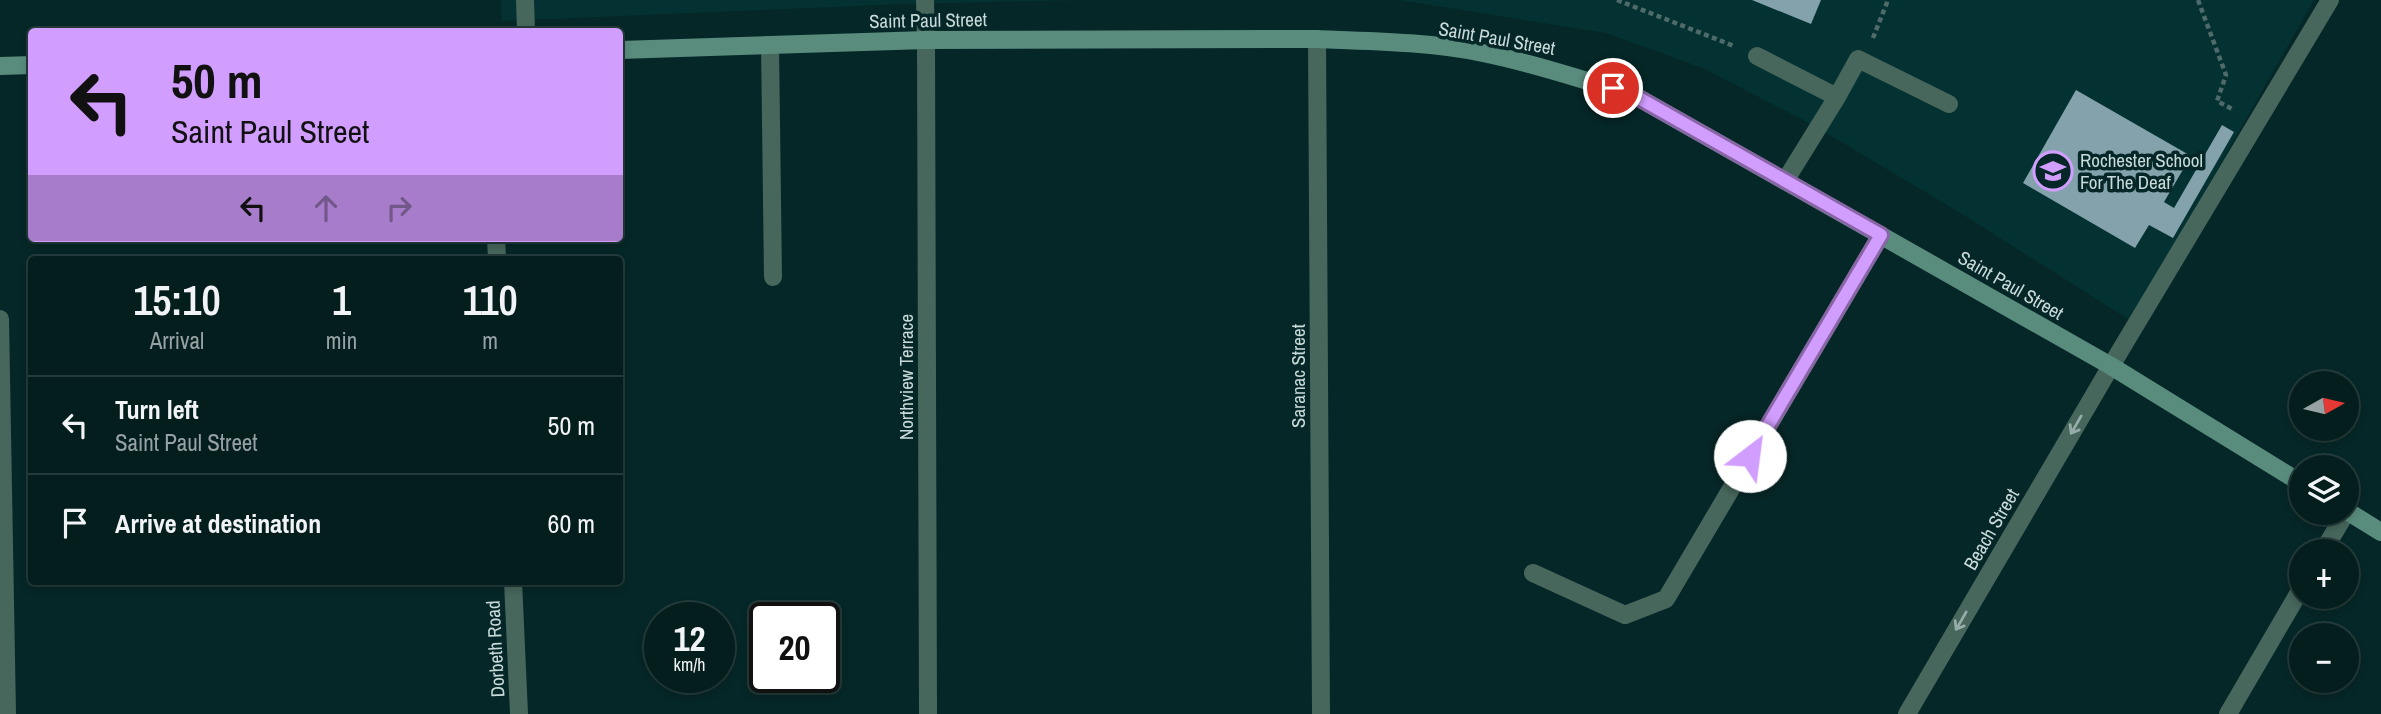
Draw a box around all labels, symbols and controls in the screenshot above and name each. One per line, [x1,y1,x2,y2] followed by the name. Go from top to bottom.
[869,6,988,34] street label: Saint Paul Street
[1437,15,1558,61] street label: Saint Paul Street
[171,47,263,113] text: 50 m
[56,56,147,147] icon: left
[1583,58,1643,118] pin
[1594,69,1632,107] icon: arrive
[171,110,369,153] text: Saint Paul Street
[2080,147,2203,195] place label: Rochester School For The Deaf
[2032,150,2074,192] school or university icon: Rochester School For The Deaf
[234,189,272,227] icon: left
[307,189,345,227] icon: ahead
[380,189,418,227] icon: right
[1953,244,2069,326] street label: Saint Paul Street
[133,272,221,328] text: 15:10
[332,272,351,328] text: 1
[462,272,518,328] text: 110
[893,314,919,440] street label: Northview Terrace
[1285,323,1311,428] street label: Saranac Street
[150,325,204,356] text: Arrival
[326,325,357,356] text: min
[482,325,498,356] text: m
[2289,371,2359,441] north arrow
[2289,371,2359,693] map controls
[115,392,199,427] text: Turn left
[56,406,94,444] icon: left
[548,408,595,443] text: 50 m
[2069,414,2082,435] one-way arrow
[1713,419,1787,493] position arrow
[115,427,258,458] text: Saint Paul Street
[2289,455,2359,525] button: layers
[1957,483,2025,575] street label: Beach Street
[56,504,94,542] icon: arrive
[115,506,321,541] text: Arrive at destination
[548,506,595,541] text: 60 m
[2289,539,2359,609] button: +
[479,600,511,698] street label: Dorbeth Road
[749,602,840,693] speed limit sign: 20
[1954,611,1968,631] one-way arrow
[674,615,705,662] text: 12
[2289,623,2359,693] button: −
[674,652,706,677] text: km/h

